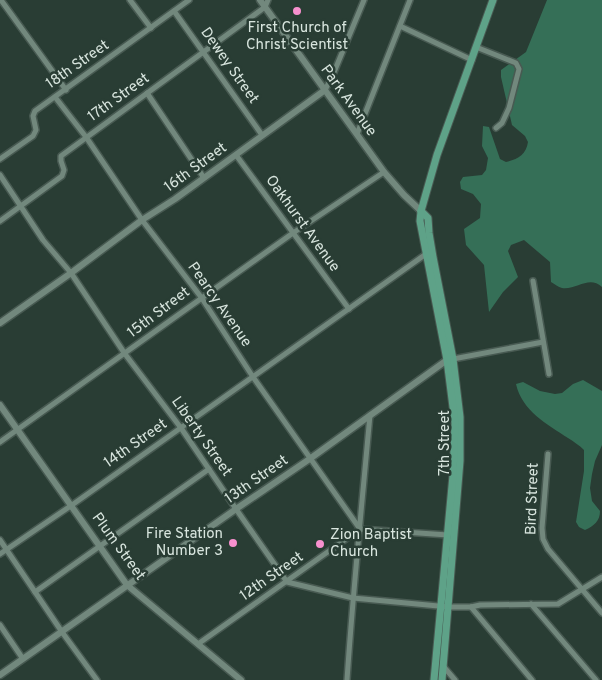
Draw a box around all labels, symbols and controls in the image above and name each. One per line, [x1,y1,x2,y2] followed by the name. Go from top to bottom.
[291,5,303,17] marker: First Church of Christ Scientist
[246,19,348,55] place label: First Church of Christ Scientist
[196,24,262,108] street label: Dewey Street
[43,36,113,94] street label: 18th Street
[316,61,380,141] street label: Park Avenue
[84,69,154,127] street label: 17th Street
[161,139,231,197] street label: 16th Street
[261,172,343,276] street label: Oakhurst Avenue
[183,259,255,351] street label: Pearcy Avenue
[124,283,194,343] street label: 15th Street
[166,393,236,481] street label: Liberty Street
[436,410,455,476] street label: 7th Street
[101,415,171,473] street label: 14th Street
[222,451,292,509] street label: 13th Street
[522,463,544,535] street label: Bird Street
[87,509,149,585] street label: Plum Street
[146,525,223,561] place label: Fire Station Number 3
[330,526,412,562] place label: Zion Baptist Church
[227,537,239,549] marker: Fire Station Number 3
[314,538,326,550] marker: Zion Baptist Church
[236,548,308,606] street label: 12th Street

